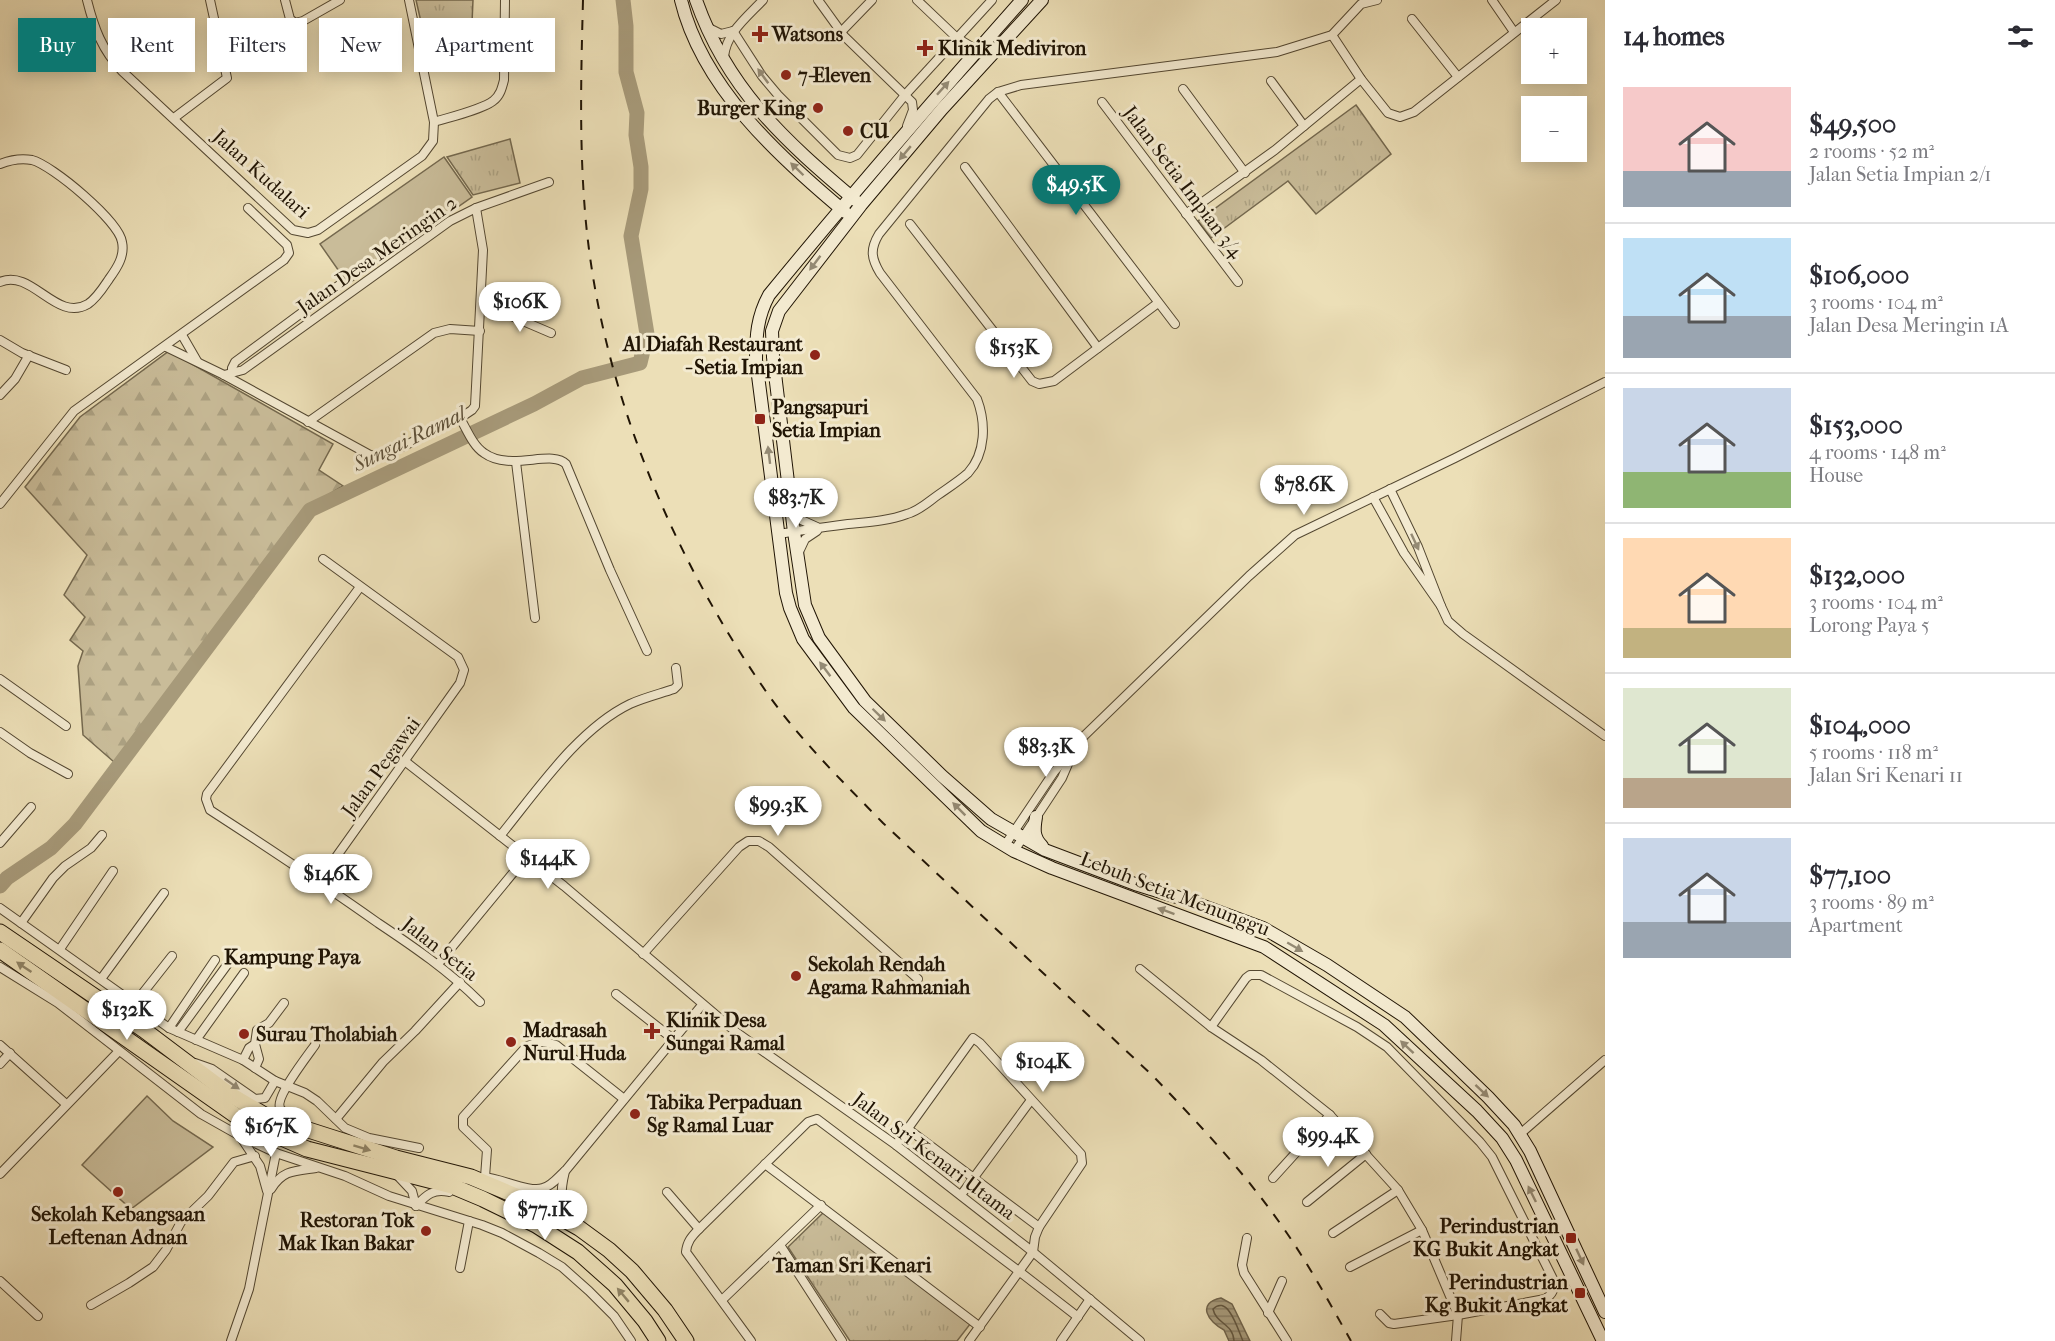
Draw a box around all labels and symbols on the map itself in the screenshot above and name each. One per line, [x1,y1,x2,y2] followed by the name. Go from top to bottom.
[771,23,844,46] place label: Watsons
[753,27,767,41] marker: Watsons
[938,37,1087,60] place label: Klinik Mediviron
[916,39,934,57] marker: Klinik Mediviron
[797,64,872,87] place label: 7-Eleven
[779,68,793,82] marker: 7-Eleven
[757,69,769,85] one-way arrow
[936,81,949,96] one-way arrow
[697,97,807,120] place label: Burger King
[1117,100,1248,264] street label: Jalan Setia Impian 3/4
[811,101,825,115] marker: Burger King
[860,120,889,143] place label: CU
[207,123,314,223] street label: Jalan Kudalari
[841,124,855,138] marker: CU
[898,145,911,161] one-way arrow
[789,162,804,176] one-way arrow
[1027,165,1125,216] pin: $49.5K
[291,191,461,320] street label: Jalan Desa Meringin 2
[810,256,822,271] one-way arrow
[478,282,562,333] pin: $106K
[972,328,1056,379] pin: $153K
[621,333,804,379] place label: Al Diafah Restaurant - Setia Impian
[808,348,822,362] marker: Al Diafah Restaurant - Setia Impian
[772,396,881,442] place label: Pangsapuri Setia Impian
[348,400,472,477] water label: Sungai Ramal
[753,412,767,426] marker: Pangsapuri Setia Impian
[764,445,774,464] one-way arrow
[1255,465,1353,516] pin: $78.6K
[747,478,845,529] pin: $83.7K
[1410,534,1420,552] one-way arrow
[819,661,831,676] one-way arrow
[872,708,887,722] one-way arrow
[336,712,425,823] street label: Jalan Pegawai
[997,727,1095,778] pin: $83.3K
[729,786,827,837] pin: $99.3K
[952,803,966,817] one-way arrow
[506,839,590,890] pin: $144K
[1077,847,1274,941] street label: Lebuh Setia Menunggu
[289,854,373,905] pin: $146K
[1157,905,1175,915] one-way arrow
[396,911,483,986] street label: Jalan Setia
[1287,941,1303,952] one-way arrow
[224,945,361,969] district label: Kampung Paya
[806,953,971,999] place label: Sekolah Rendah Agama Rahmaniah
[17,961,33,973] one-way arrow
[789,969,803,983] marker: Sekolah Rendah Agama Rahmaniah
[85,990,169,1041] pin: $132K
[666,1009,785,1055] place label: Klinik Desa Sungai Ramal
[522,1019,627,1065] place label: Madrasah Nurul Huda
[643,1022,661,1040] marker: Klinik Desa Sungai Ramal
[256,1023,398,1046] place label: Surau Tholabiah
[237,1027,251,1041] marker: Surau Tholabiah
[504,1035,518,1049] marker: Madrasah Nurul Huda
[1401,1040,1415,1054] one-way arrow
[1001,1042,1085,1093] pin: $104K
[224,1078,240,1090] one-way arrow
[1474,1084,1489,1098] one-way arrow
[847,1086,1020,1225] street label: Jalan Sri Kenari Utama
[646,1091,802,1137] place label: Tabika Perpaduan Sg Ramal Luar
[229,1107,313,1158] pin: $167K
[628,1107,642,1121] marker: Tabika Perpaduan Sg Ramal Luar
[1279,1117,1377,1168] pin: $99.4K
[354,1144,372,1153] one-way arrow
[111,1185,125,1199] marker: Sekolah Kebangsaan Leftenan Adnan
[1527,1185,1536,1202] one-way arrow
[496,1190,594,1241] pin: $77.1K
[31,1203,205,1249] place label: Sekolah Kebangsaan Leftenan Adnan
[277,1209,415,1255] place label: Restoran Tok Mak Ikan Bakar
[1413,1215,1560,1261] place label: Perindustrian KG Bukit Angkat
[419,1224,433,1238] marker: Restoran Tok Mak Ikan Bakar
[1564,1231,1578,1245] marker: Perindustrian KG Bukit Angkat
[1575,1249,1584,1266] one-way arrow
[772,1253,932,1277] district label: Taman Sri Kenari
[1425,1271,1569,1317] place label: Perindustrian Kg Bukit Angkat
[1573,1286,1587,1300] marker: Perindustrian Kg Bukit Angkat
[617,1287,630,1302] one-way arrow

